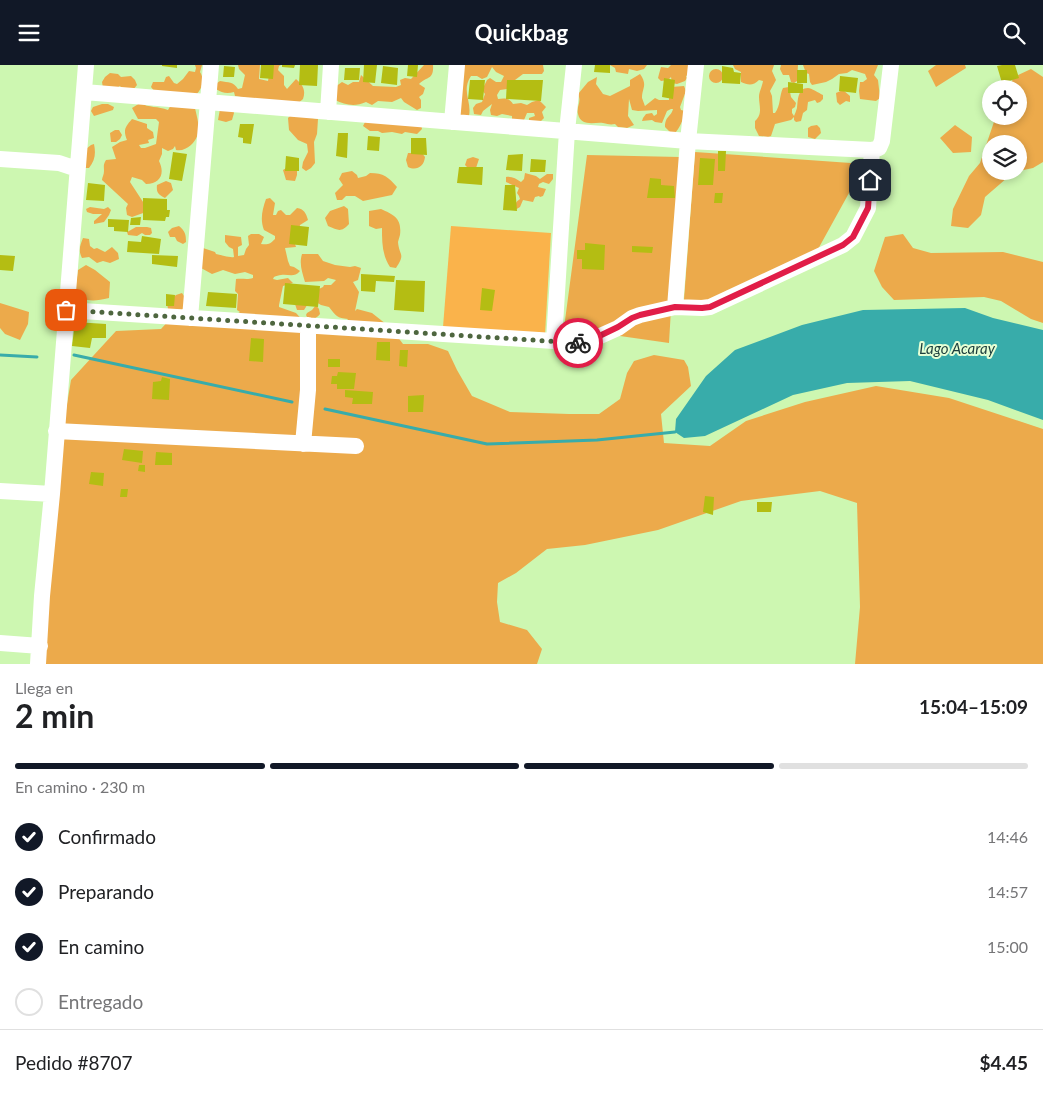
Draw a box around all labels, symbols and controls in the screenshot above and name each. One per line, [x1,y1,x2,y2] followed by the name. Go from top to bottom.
[15,19,43,47] icon: menu
[475,19,568,46] text: Quickbag
[1000,19,1028,47] icon: search
[982,80,1027,180] map controls
[982,80,1027,125] button: locate
[982,135,1027,180] button: layers
[849,159,891,201] pin
[856,166,884,194] icon: home
[45,289,87,331] pin
[52,296,80,324] icon: bag
[553,318,603,368] courier
[564,329,592,357] icon: bike
[919,339,996,357] water label: Lago Acaray
[15,678,73,697] text: Llega en
[919,695,1028,718] text: 15:04–15:09
[15,696,94,735] text: 2 min
[15,777,145,796] text: En camino · 230 m
[15,823,43,851] icon: check
[58,825,156,848] text: Confirmado
[987,827,1028,846] text: 14:46
[15,878,43,906] icon: check
[58,880,154,903] text: Preparando
[987,882,1028,901] text: 14:57
[15,933,43,961] icon: check
[58,935,144,958] text: En camino
[987,937,1028,956] text: 15:00
[58,990,143,1013] text: Entregado
[15,1051,133,1074] text: Pedido #8707
[979,1051,1028,1074] text: $4.45

